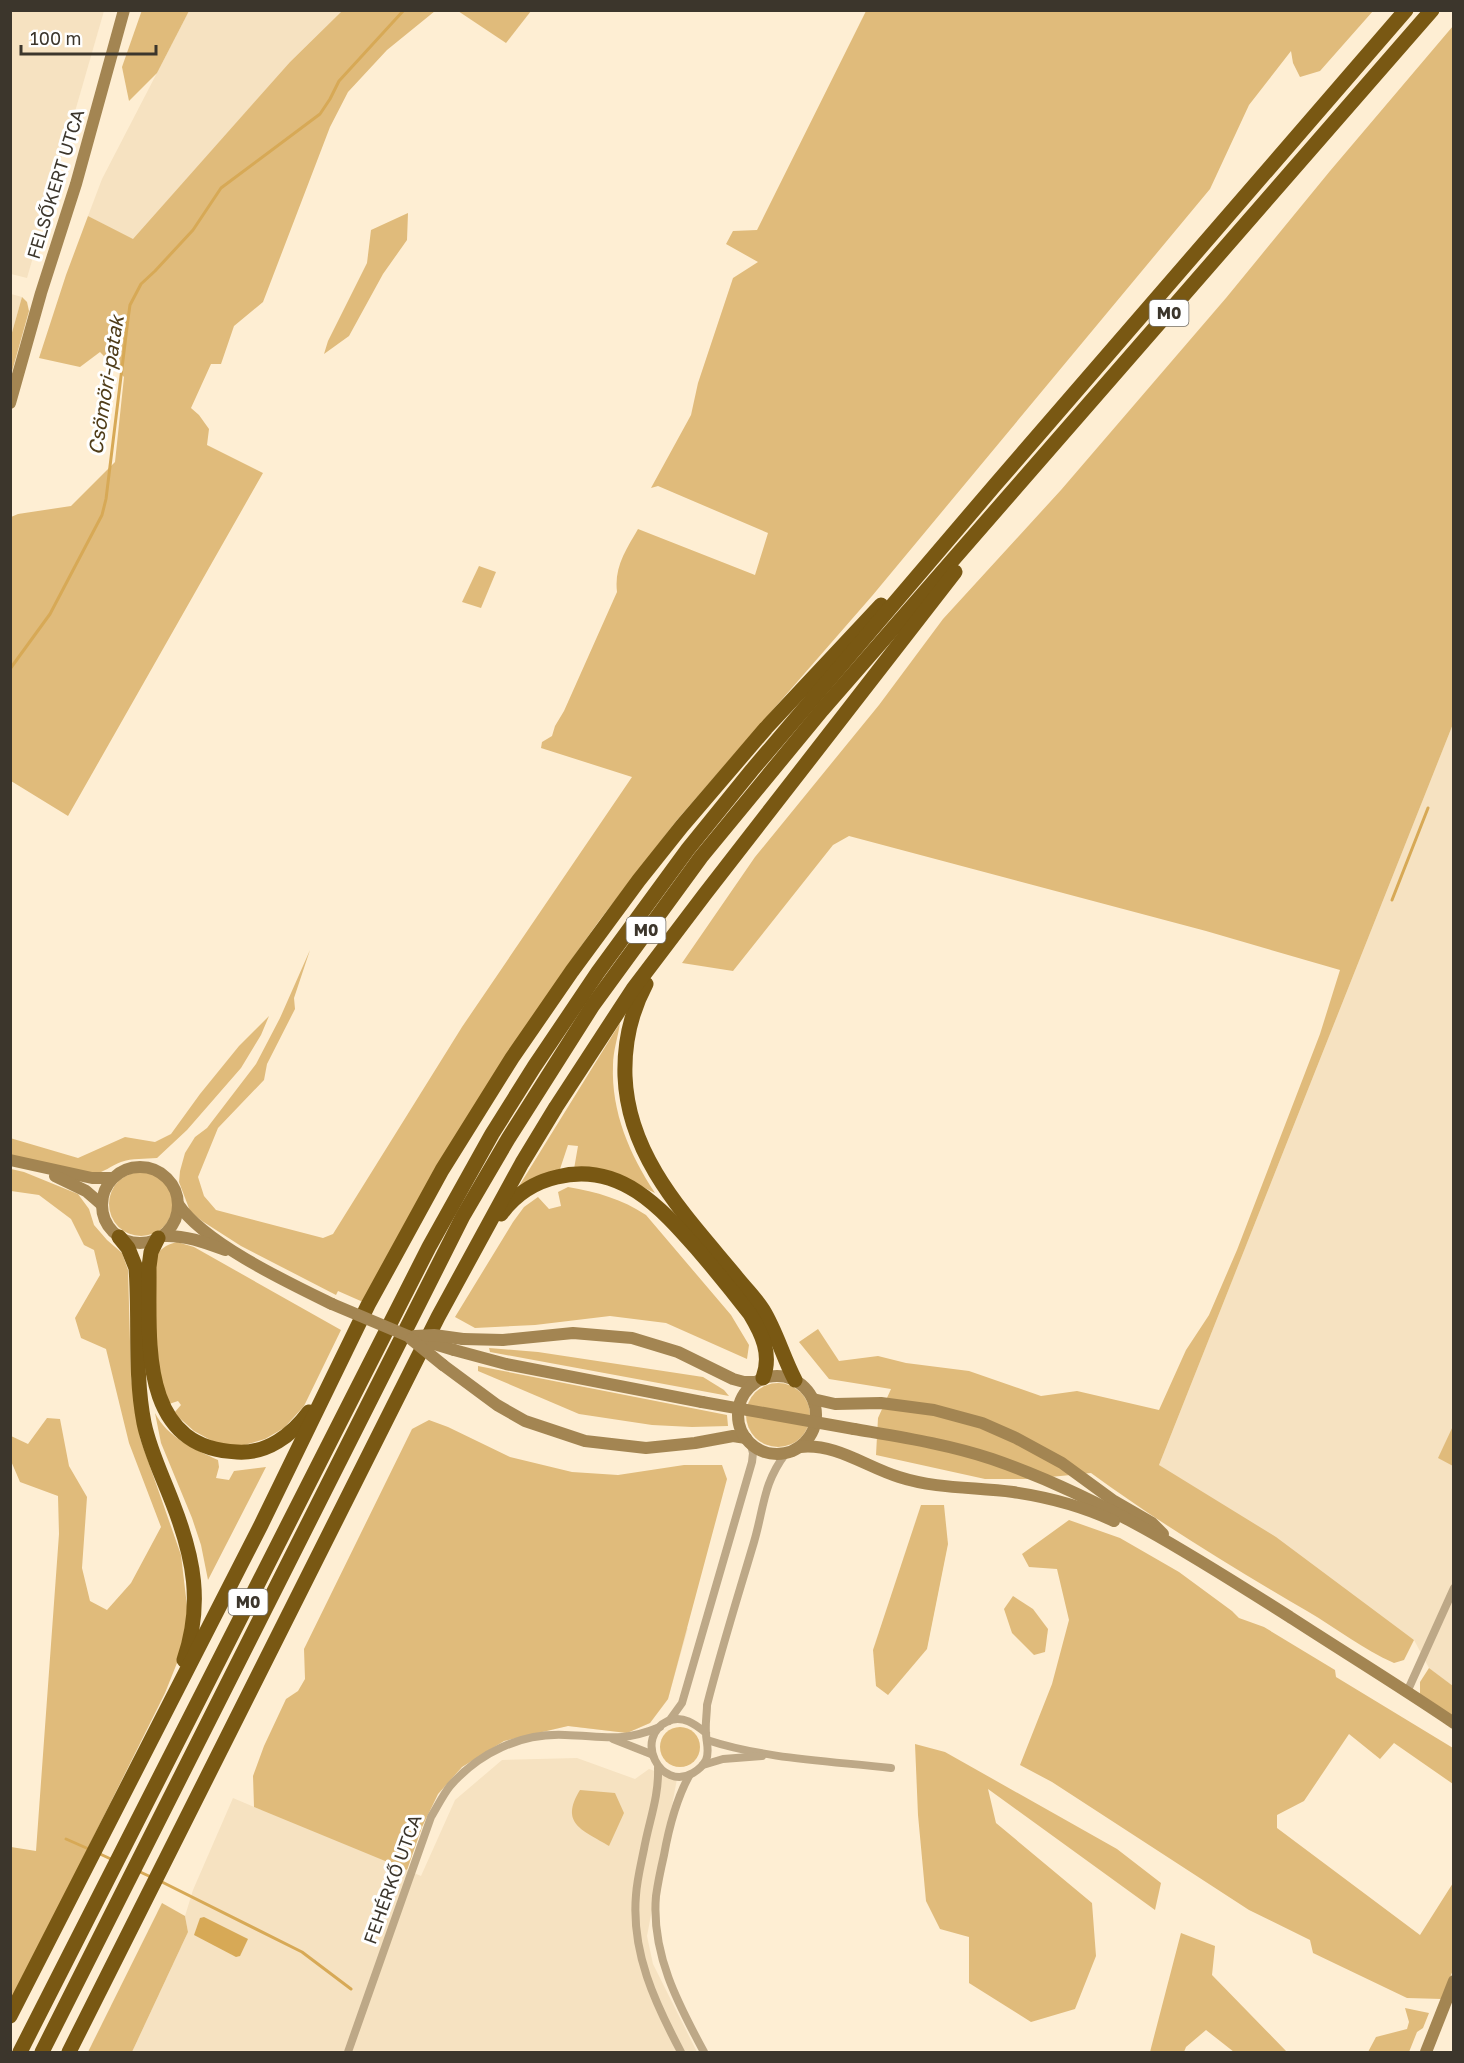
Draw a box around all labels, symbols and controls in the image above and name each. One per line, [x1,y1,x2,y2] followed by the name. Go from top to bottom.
[21,18,156,56] scale bar
[30,27,81,49] text: 100 m
[22,106,88,262] street label: FELSŐKERT UTCA
[1150,300,1188,326] road number: M0
[82,311,128,456] water label: Csömöri-patak
[626,917,666,943] road number: M0
[228,1589,268,1615] road number: M0
[358,1811,426,1947] street label: FEHÉRKŐ UTCA

